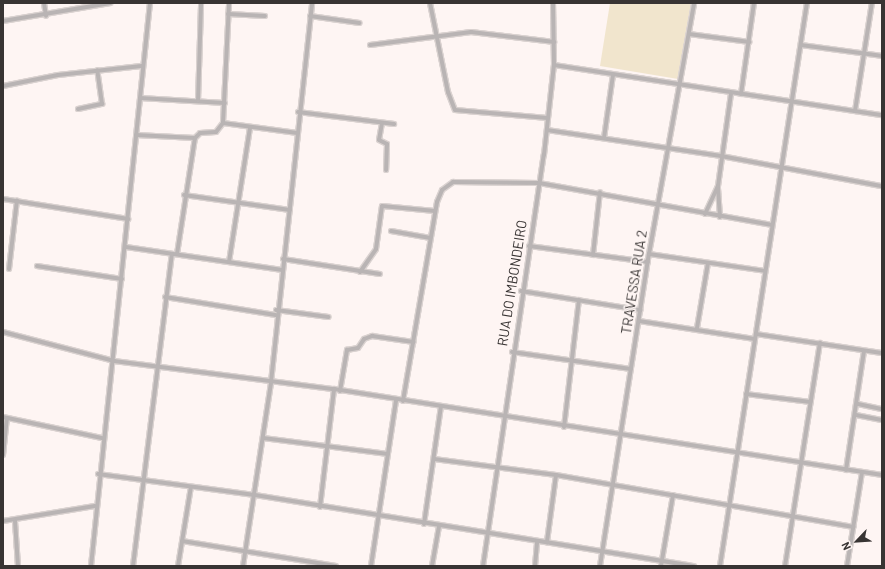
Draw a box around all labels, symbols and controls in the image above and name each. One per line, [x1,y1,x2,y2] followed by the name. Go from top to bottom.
[494,219,530,347] street label: RUA DO IMBONDEIRO
[617,229,651,335] street label: TRAVESSA RUA 2
[837,521,877,561] north arrow
[838,540,853,552] text: N

